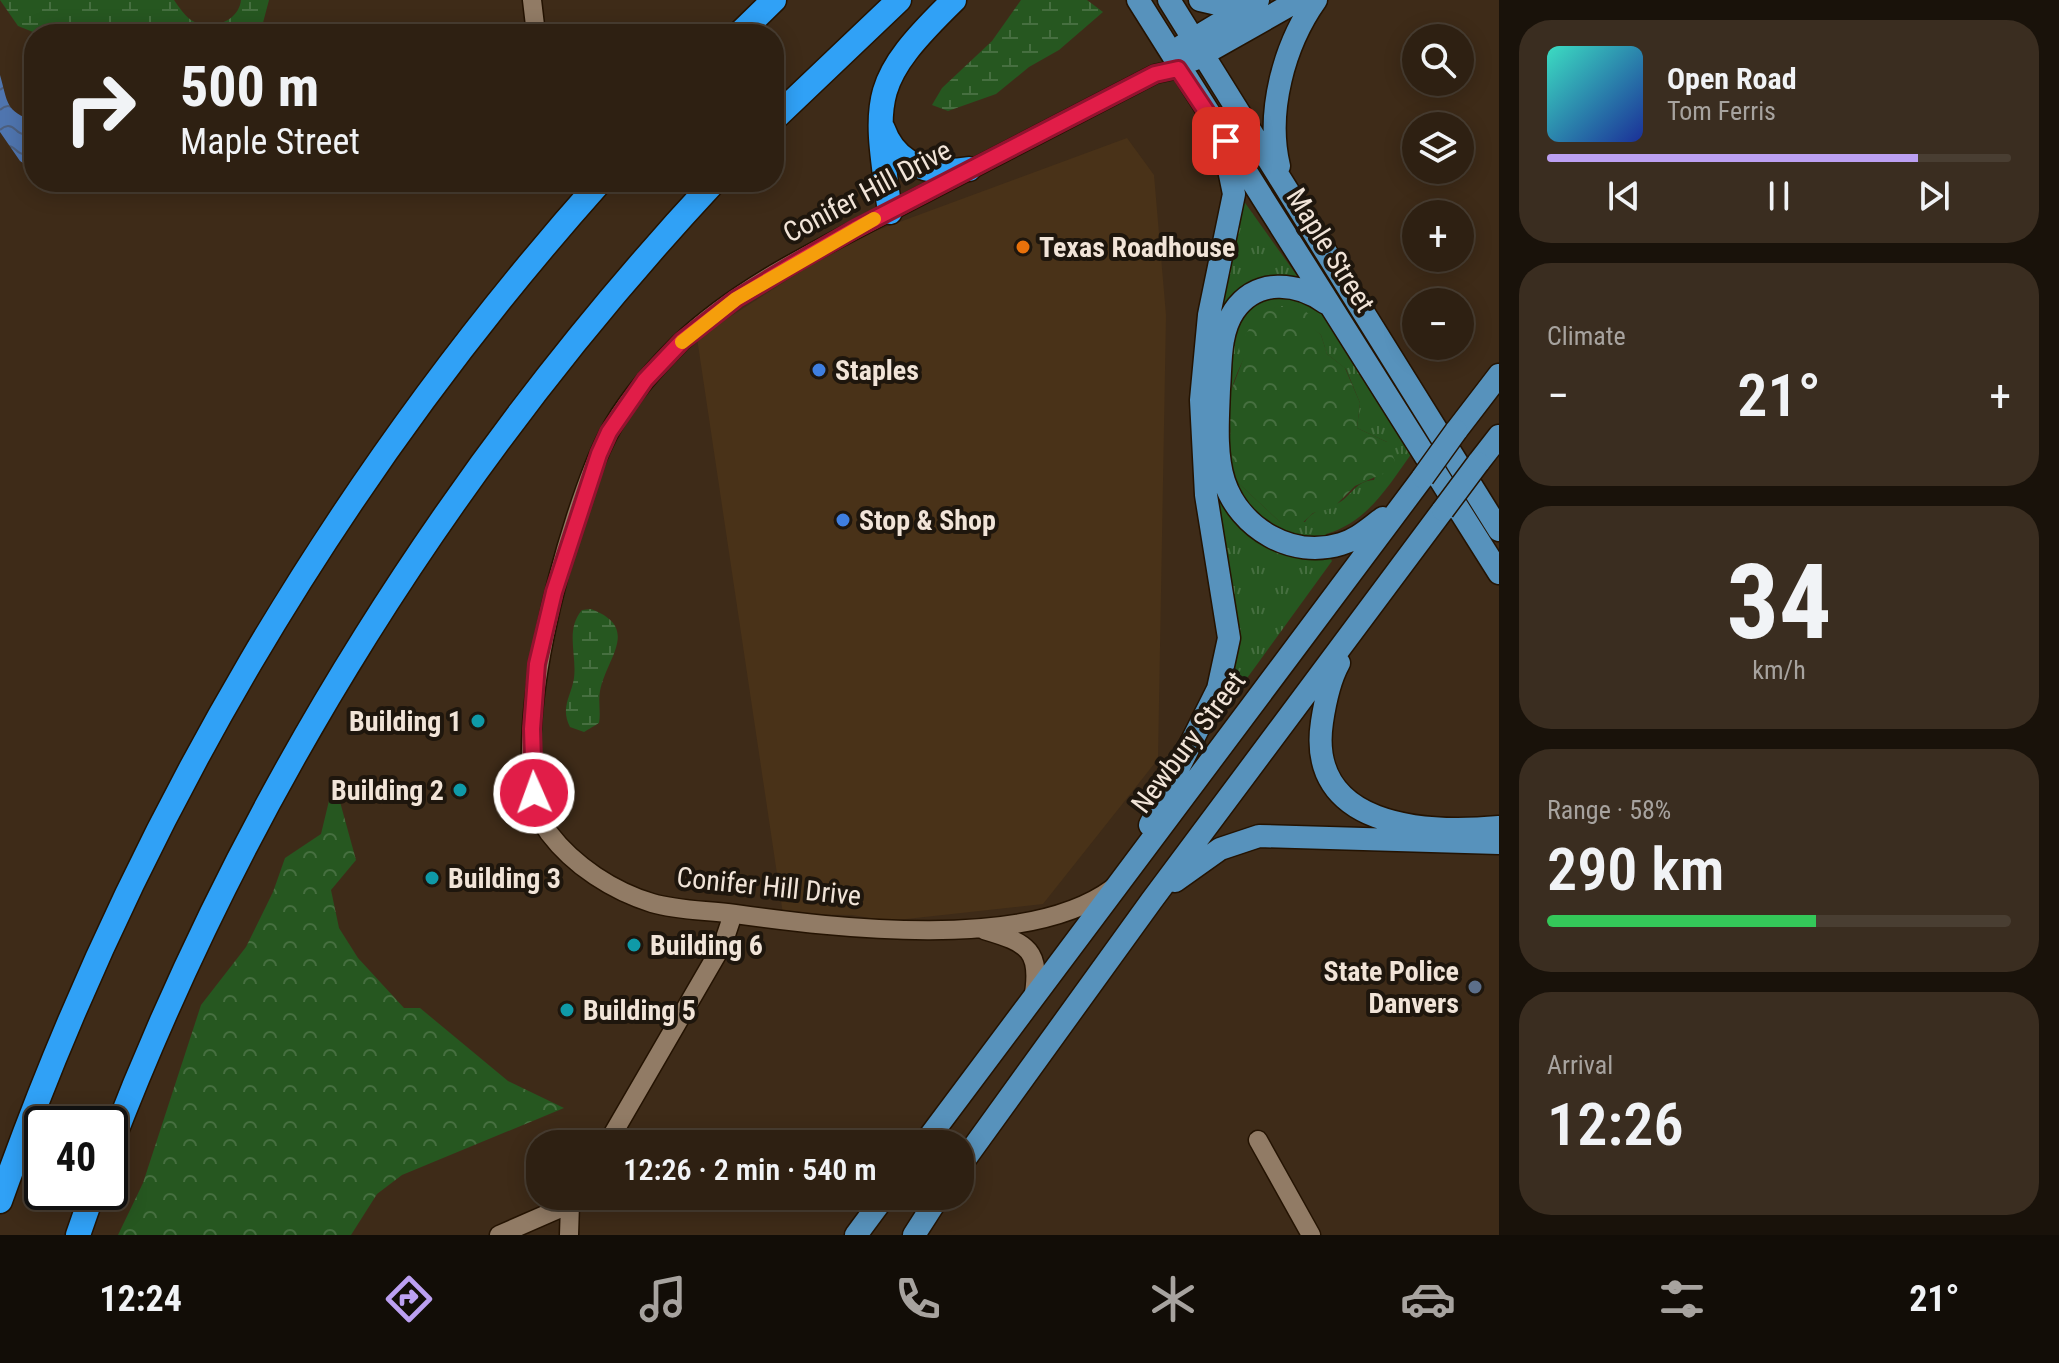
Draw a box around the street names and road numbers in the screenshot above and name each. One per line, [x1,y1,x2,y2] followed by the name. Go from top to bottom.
[778,133,957,250] street label: Conifer Hill Drive
[1279,182,1382,318] street label: Maple Street
[1125,665,1252,820] street label: Newbury Street
[675,860,863,913] street label: Conifer Hill Drive

